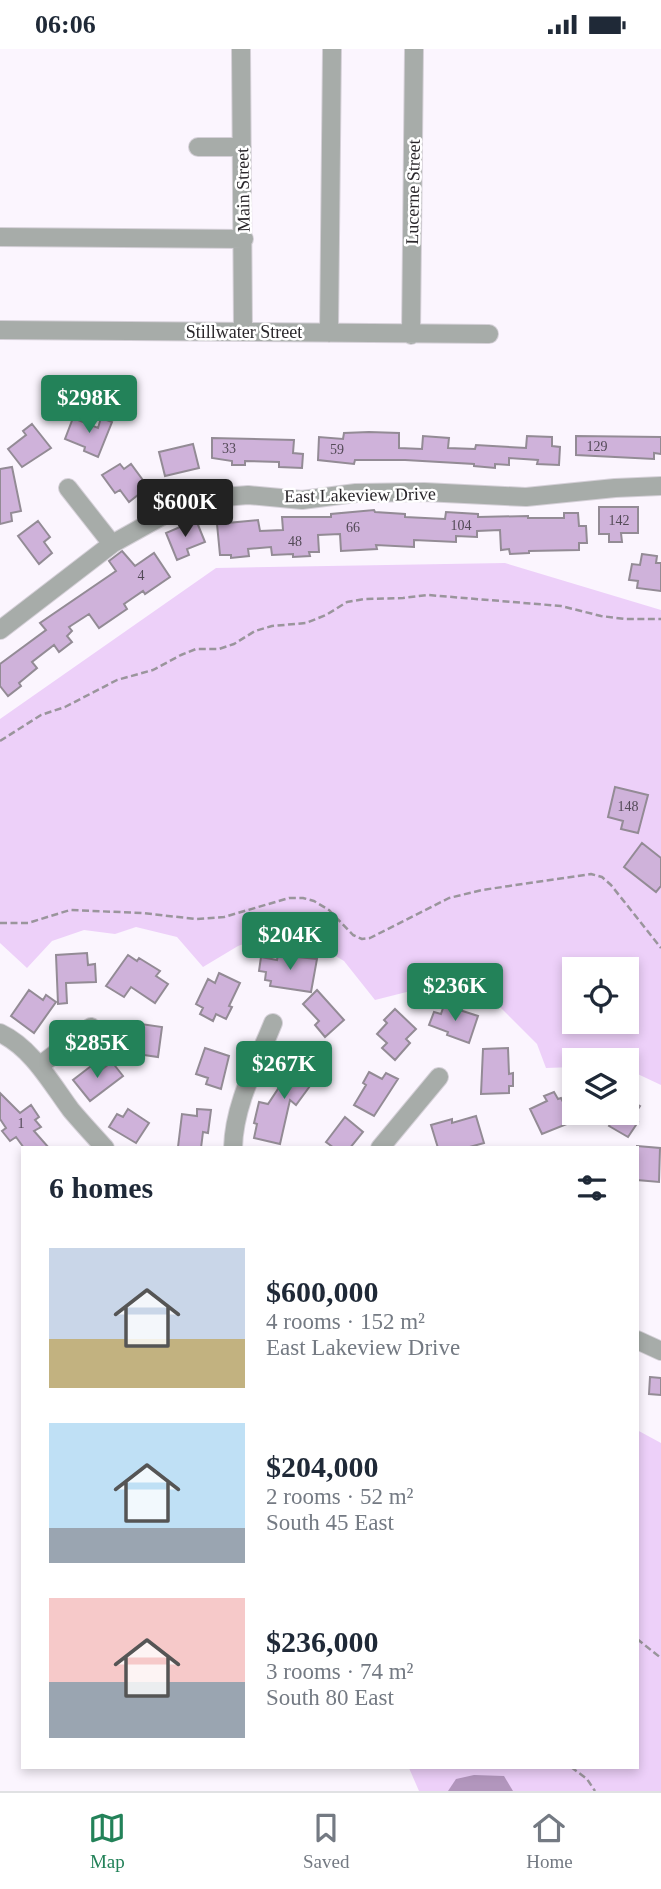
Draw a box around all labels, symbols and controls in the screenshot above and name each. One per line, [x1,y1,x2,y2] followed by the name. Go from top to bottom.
[35,10,96,39] text: 06:06
[402,139,424,245] street label: Lucerne Street
[232,148,254,232] street label: Main Street
[186,322,302,342] street label: Stillwater Street
[40,375,138,435] pin: $298K
[57,385,121,410] text: $298K
[587,439,608,454] house number: 129
[222,441,236,456] house number: 33
[330,442,344,457] house number: 59
[136,479,234,539] pin: $600K
[284,484,436,506] street label: East Lakeview Drive
[153,489,217,514] text: $600K
[609,513,630,528] house number: 142
[451,518,472,533] house number: 104
[346,520,360,535] house number: 66
[288,534,302,549] house number: 48
[138,568,145,583] house number: 4
[618,799,639,814] house number: 148
[241,913,339,972] pin: $204K
[258,922,322,947] text: $204K
[562,957,639,1125] map controls
[562,957,639,1034] button: locate
[406,963,504,1023] pin: $236K
[423,973,487,998] text: $236K
[48,1021,146,1080] pin: $285K
[65,1030,129,1055] text: $285K
[235,1041,333,1101] pin: $267K
[562,1048,639,1125] button: layers
[252,1051,316,1076] text: $267K
[18,1116,25,1131] house number: 1
[573,1169,611,1207] icon: filters
[49,1171,153,1204] text: 6 homes
[266,1275,379,1308] text: $600,000
[105,1276,189,1360] icon: home
[266,1309,425,1334] text: 4 rooms · 152 m²
[266,1335,460,1360] text: East Lakeview Drive
[266,1450,379,1483] text: $204,000
[105,1451,189,1535] icon: home
[266,1484,413,1509] text: 2 rooms · 52 m²
[266,1510,394,1535] text: South 45 East
[266,1625,379,1658] text: $236,000
[105,1626,189,1710] icon: home
[266,1659,413,1684] text: 3 rooms · 74 m²
[266,1685,394,1710] text: South 80 East
[88,1809,126,1873] tab: Map
[303,1809,349,1873] tab: Saved
[526,1809,573,1873] tab: Home

